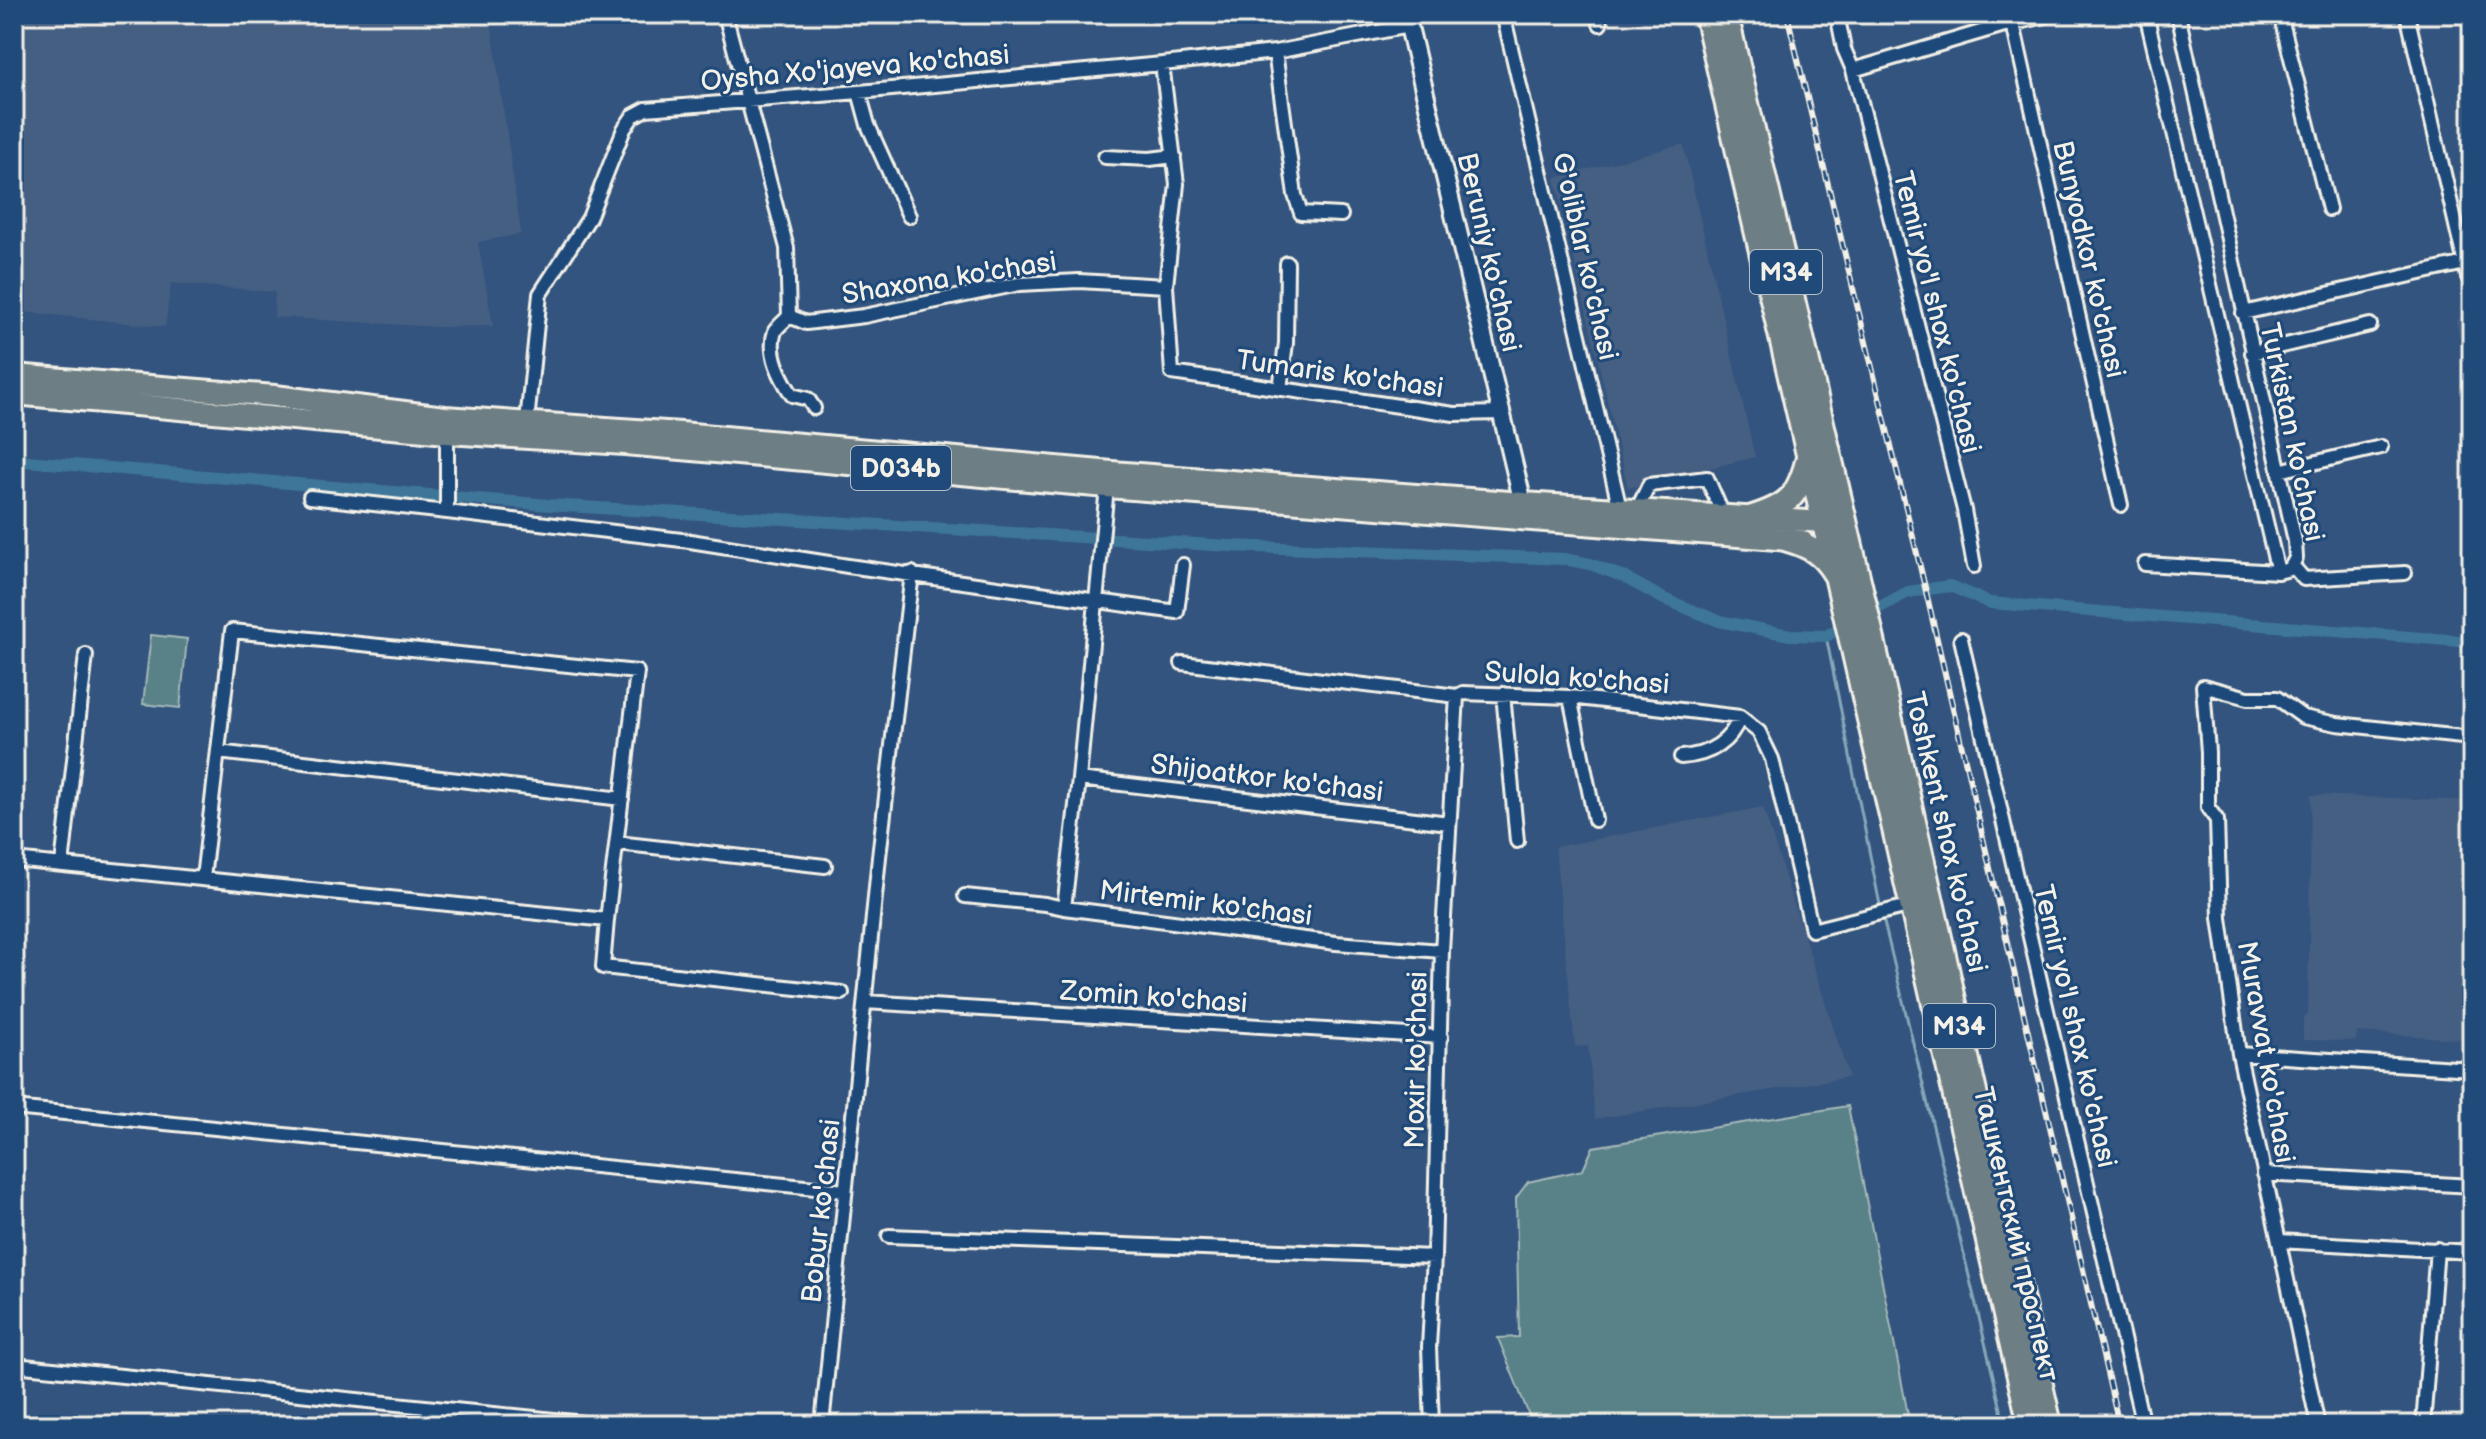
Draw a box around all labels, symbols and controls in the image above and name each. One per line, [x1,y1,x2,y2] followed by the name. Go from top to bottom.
[699,39,1011,98] street label: Oysha Xo'jayeva ko'chasi
[2045,138,2132,381] street label: Bunyodkor ko'chasi
[1545,149,1624,363] street label: G'oliblar ko'chasi
[1450,150,1527,355] street label: Beruniy ko'chasi
[1886,168,1988,457] street label: Temir yo'l shox ko'chasi
[840,245,1059,312] street label: Shaxona ko'chasi
[1750,250,1822,294] road number: M34
[2252,320,2331,545] street label: Turkistan ko'chasi
[1234,344,1445,405] street label: Tumaris ko'chasi
[851,446,951,490] road number: D034b
[1483,656,1670,701] street label: Sulola ko'chasi
[1897,689,1994,976] street label: Toshkent shox ko'chasi
[1149,748,1385,809] street label: Shijoatkor ko'chasi
[1098,874,1314,933] street label: Mirtemir ko'chasi
[2026,882,2123,1171] street label: Temir yo'l shox ko'chasi
[2230,939,2301,1166] street label: Muravvat ko'chasi
[1398,971,1435,1149] street label: Moxir ko'chasi
[1058,974,1248,1020] street label: Zomin ko'chasi
[1923,1004,1995,1048] road number: M34
[1966,1084,2065,1385] street label: Ташкентский проспект
[795,1117,848,1305] street label: Bobur ko'chasi

